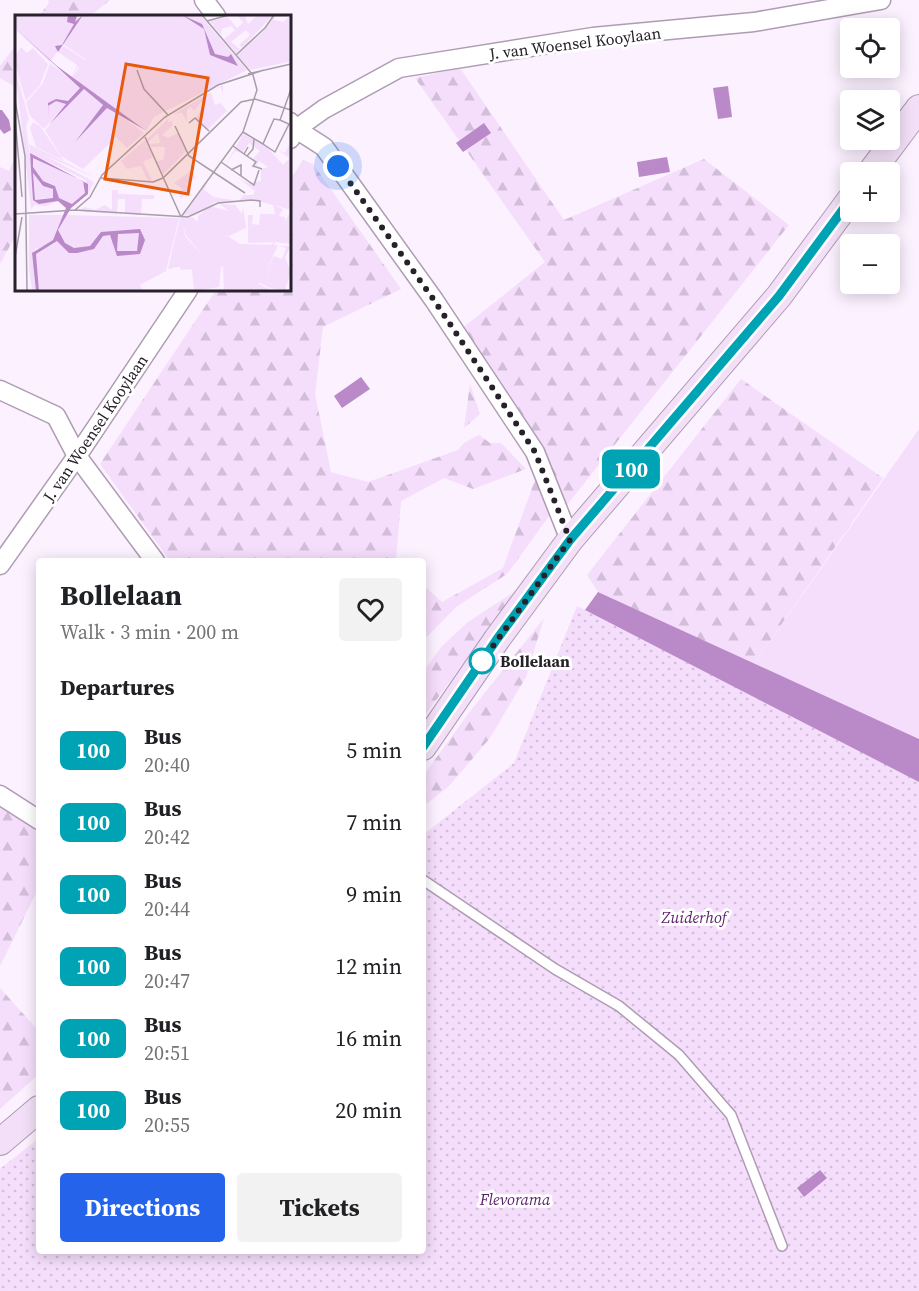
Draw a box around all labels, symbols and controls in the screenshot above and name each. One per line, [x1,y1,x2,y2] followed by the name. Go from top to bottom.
[15,15,291,291] inset map
[840,18,900,294] map controls
[840,18,900,78] button: locate
[487,22,662,65] street label: J. van Woensel Kooylaan
[840,90,900,150] button: layers
[323,151,353,181] your location
[840,162,900,222] button: +
[840,234,900,294] button: −
[37,350,153,507] street label: J. van Woensel Kooylaan
[596,450,666,488] line badge: 100
[614,455,648,484] text: 100
[60,576,182,614] text: Bollelaan
[339,578,402,641] button: heart
[60,618,239,646] text: Walk · 3 min · 200 m
[469,648,495,674] marker: Bollelaan
[500,650,570,672] place label: Bollelaan
[60,672,174,702] text: Departures
[144,721,181,751] text: Bus
[346,735,402,765] text: 5 min
[76,736,110,765] text: 100
[144,751,190,779] text: 20:40
[144,793,181,823] text: Bus
[346,807,402,837] text: 7 min
[76,808,110,837] text: 100
[144,823,190,851] text: 20:42
[144,865,181,895] text: Bus
[346,879,402,909] text: 9 min
[76,880,110,909] text: 100
[144,895,190,923] text: 20:44
[661,906,730,928] park label: Zuiderhof
[144,937,181,967] text: Bus
[335,951,402,981] text: 12 min
[76,952,110,981] text: 100
[144,967,190,995] text: 20:47
[144,1009,181,1039] text: Bus
[335,1023,402,1053] text: 16 min
[76,1024,110,1053] text: 100
[144,1039,190,1067] text: 20:51
[144,1081,181,1111] text: Bus
[335,1095,402,1125] text: 20 min
[76,1096,110,1125] text: 100
[144,1111,190,1139] text: 20:55
[60,1173,225,1242] button: Directions
[237,1173,402,1242] button: Tickets
[479,1188,551,1210] park label: Flevorama

